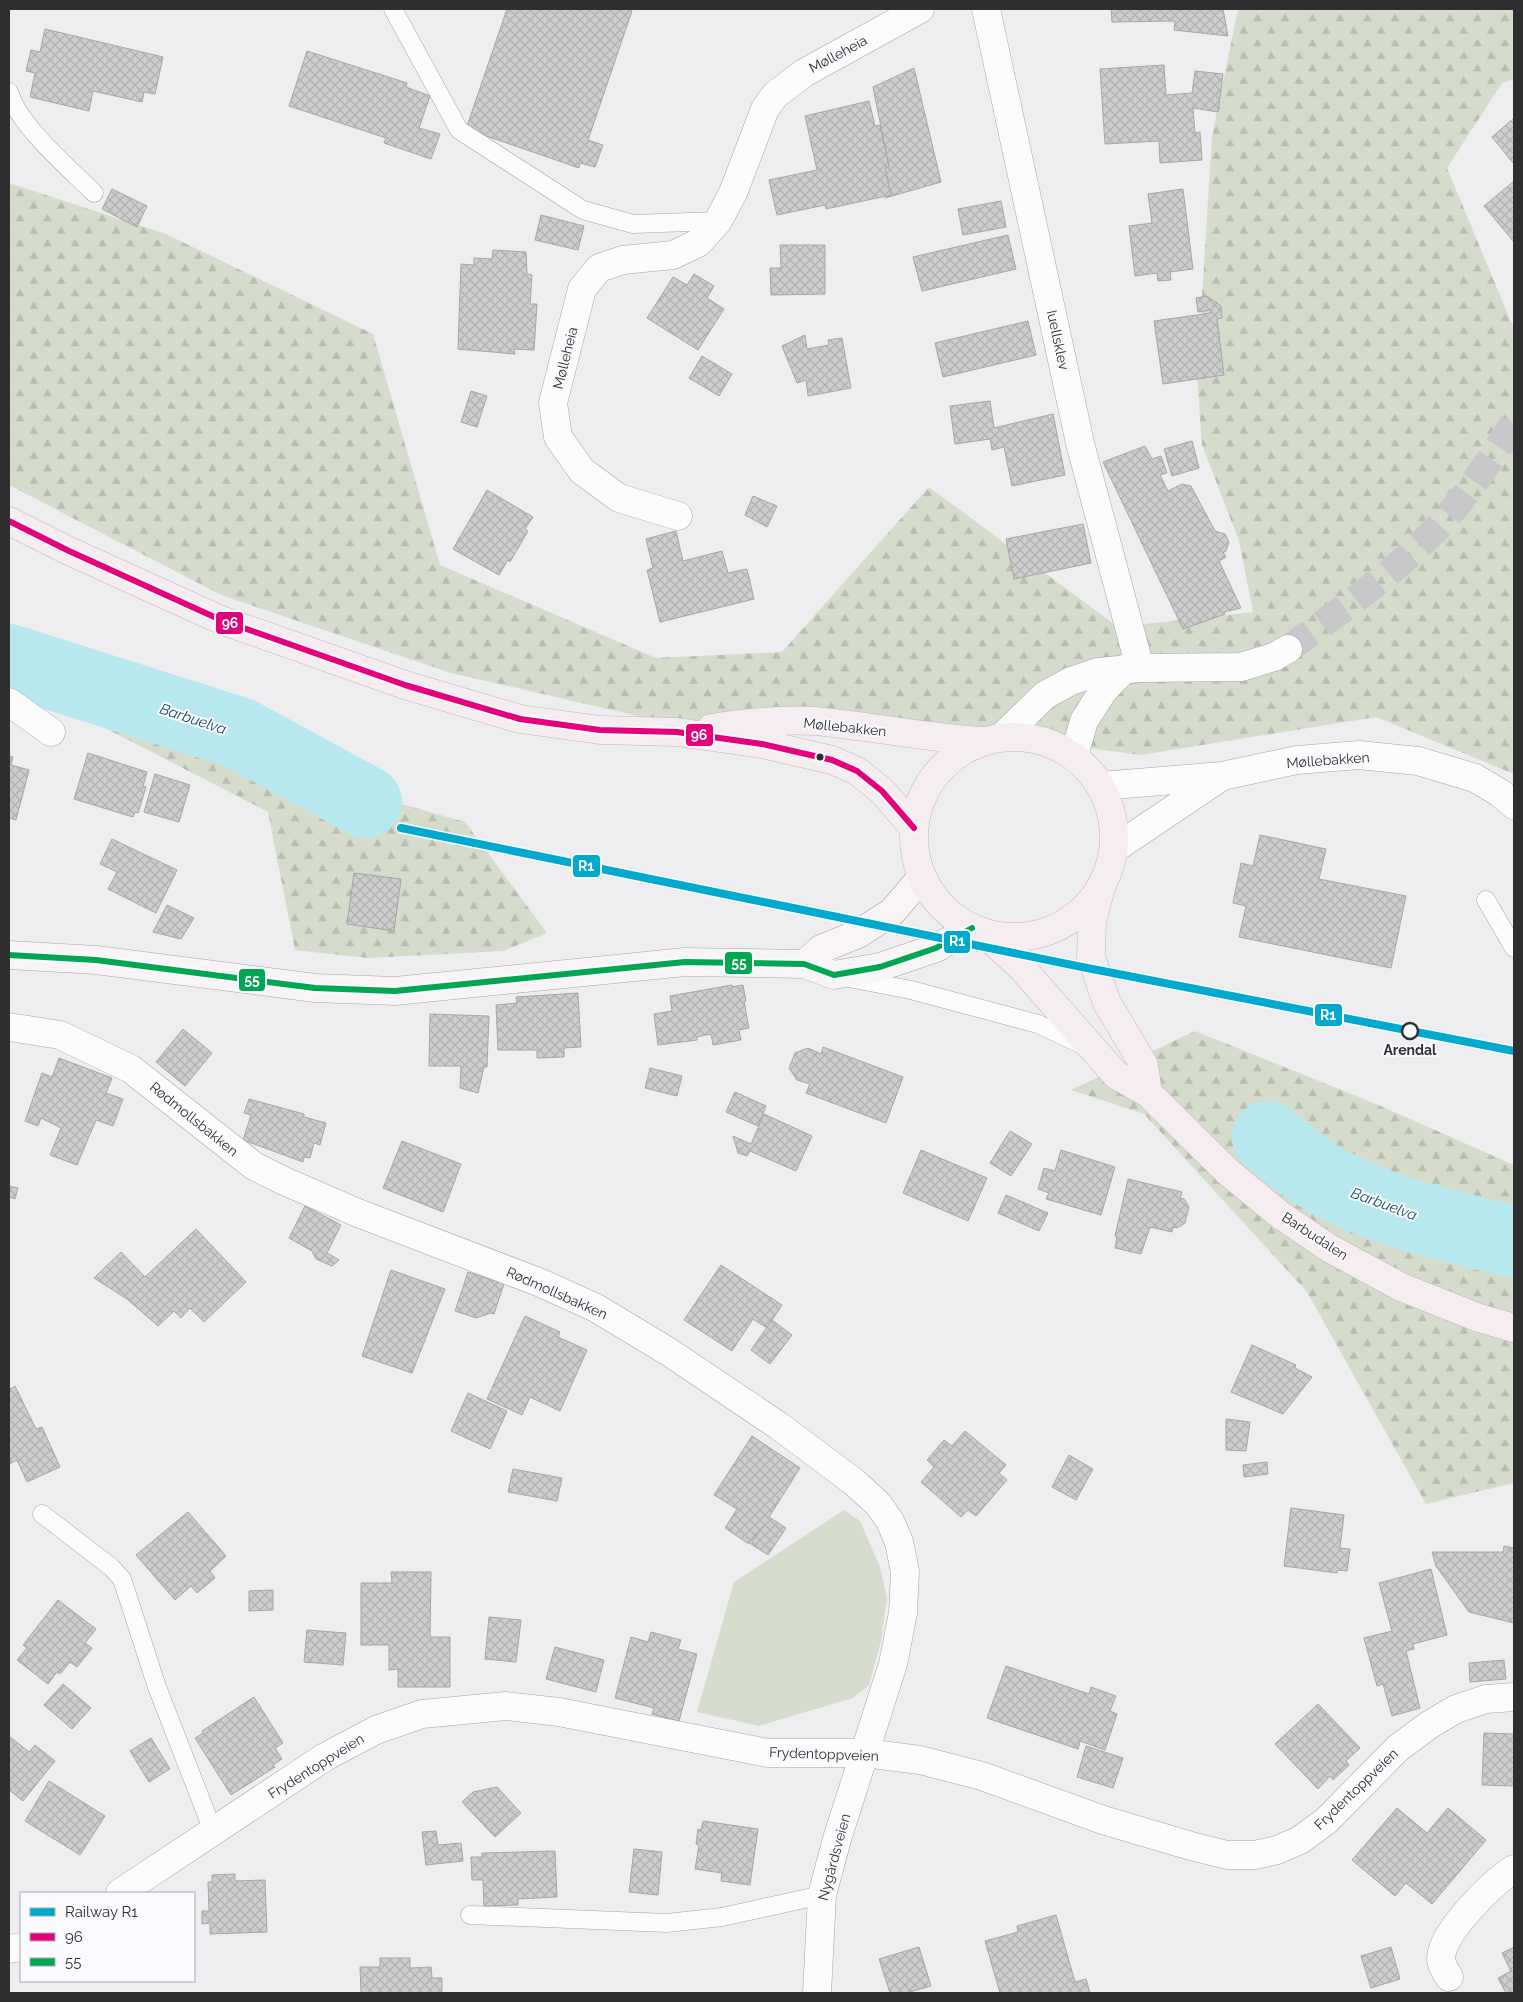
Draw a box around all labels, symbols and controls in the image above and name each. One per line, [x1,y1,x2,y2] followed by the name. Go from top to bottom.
[806,32,870,76] street label: Mølleheia
[1044,308,1072,372] street label: Iuellsklev
[550,325,580,391] street label: Mølleheia
[215,611,244,635] line badge: 96
[222,615,238,631] text: 96
[157,700,229,738] water label: Barbuelva
[803,715,887,739] street label: Møllebakken
[685,723,714,747] line badge: 96
[691,727,707,743] text: 96
[1286,749,1370,771] street label: Møllebakken
[815,752,825,762] unlabelled marker
[572,854,601,878] line badge: R1
[578,858,594,874] text: R1
[943,930,971,954] line badge: R1
[949,933,965,949] text: R1
[724,951,753,975] line badge: 55
[731,955,747,971] text: 55
[238,968,266,992] line badge: 55
[244,972,260,988] text: 55
[1314,1003,1343,1027] line badge: R1
[1320,1007,1336,1023] text: R1
[1401,1022,1419,1040] marker: Arendal
[1383,1042,1437,1058] place label: Arendal
[147,1079,241,1159] street label: Rødmollsbakken
[1348,1184,1420,1224] water label: Barbuelva
[1279,1209,1351,1263] street label: Barbudalen
[504,1264,610,1322] street label: Rødmollsbakken
[265,1730,367,1802] street label: Frydentoppveien
[769,1744,879,1764] street label: Frydentoppveien
[1311,1745,1401,1833] street label: Frydentoppveien
[815,1812,853,1902] street label: Nygårdsveien
[20,1892,195,1982] legend
[65,1903,138,1921] text: Railway R1
[65,1928,83,1946] text: 96
[65,1953,81,1971] text: 55

